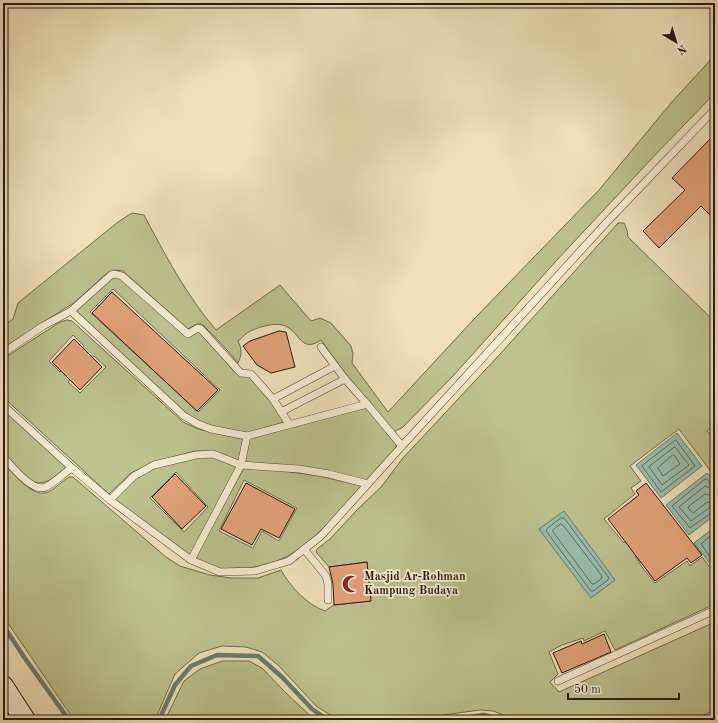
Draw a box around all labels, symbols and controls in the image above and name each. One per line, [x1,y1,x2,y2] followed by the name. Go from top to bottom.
[656,22,696,62] north arrow
[674,42,688,56] text: N
[364,571,466,597] place label: Masjid Ar-Rohman Kampung Budaya
[341,574,361,594] mosque icon: Masjid Ar-Rohman Kampung Budaya
[568,675,679,701] scale bar
[574,683,601,696] text: 50 m

